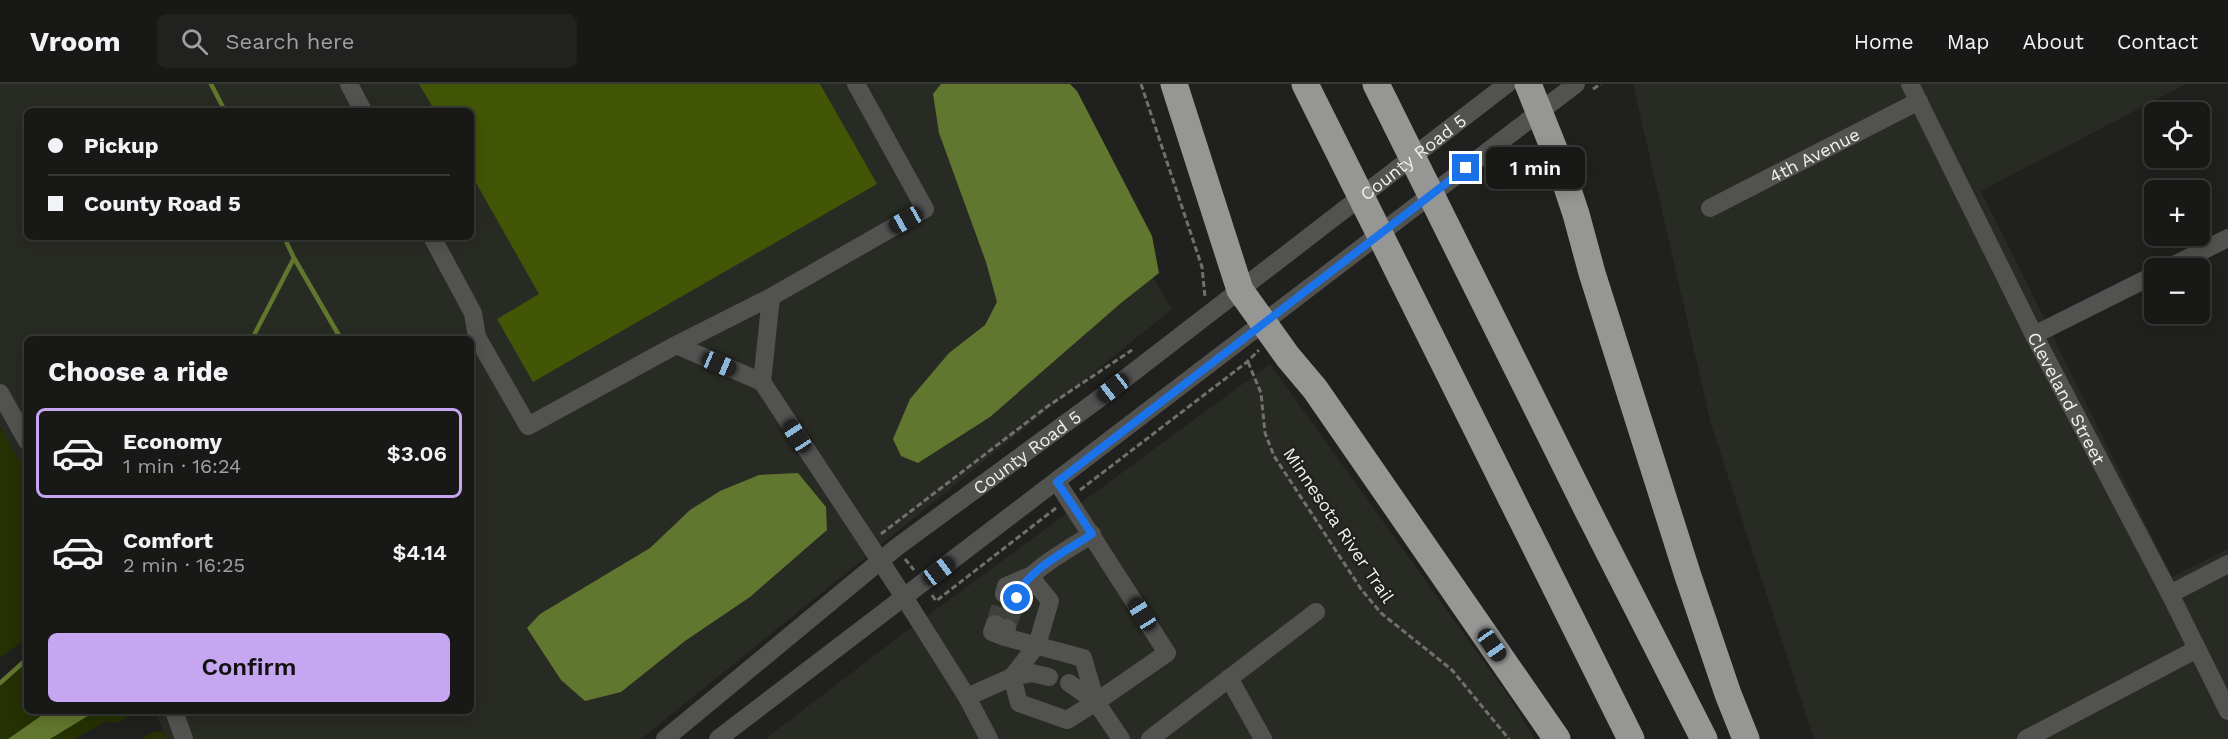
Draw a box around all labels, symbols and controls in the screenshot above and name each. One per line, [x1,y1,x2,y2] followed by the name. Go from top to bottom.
[157,14,577,68] search box
[30,25,121,58] text: Vroom
[178,25,211,58] icon: search
[226,29,354,54] text: Search here
[1854,29,1914,54] text: Home
[1947,29,1990,54] text: Map
[2023,29,2084,54] text: About
[2117,29,2198,54] text: Contact
[2144,102,2210,324] map controls
[2144,102,2210,168] button: locate
[1355,109,1470,204] street label: County Road 5
[1765,123,1863,187] street label: 4th Avenue
[84,133,159,158] text: Pickup
[1487,147,1586,189] callout: 1 min
[1452,154,1479,181] route end
[1510,156,1561,180] text: 1 min
[2144,180,2210,246] button: +
[84,191,241,216] text: County Road 5
[886,203,926,237] car
[2144,258,2210,324] button: −
[2024,328,2111,468] street label: Cleveland Street
[699,349,739,379] car
[48,356,228,388] text: Choose a ride
[1093,370,1133,406] car
[969,405,1085,498] street label: County Road 5
[780,416,814,456] car
[51,426,105,480] icon: car
[123,429,222,454] text: Economy
[387,441,447,466] text: $3.06
[1279,443,1399,607] street label: Minnesota River Trail
[123,454,241,478] text: 1 min · 16:24
[51,525,105,579] icon: car
[123,528,213,553] text: Comfort
[392,540,447,565] text: $4.14
[123,553,245,577] text: 2 min · 16:25
[919,553,959,589] car
[1003,584,1030,611] route start
[1125,594,1159,634] car
[1474,625,1510,665] car
[48,633,450,702] button: Confirm

